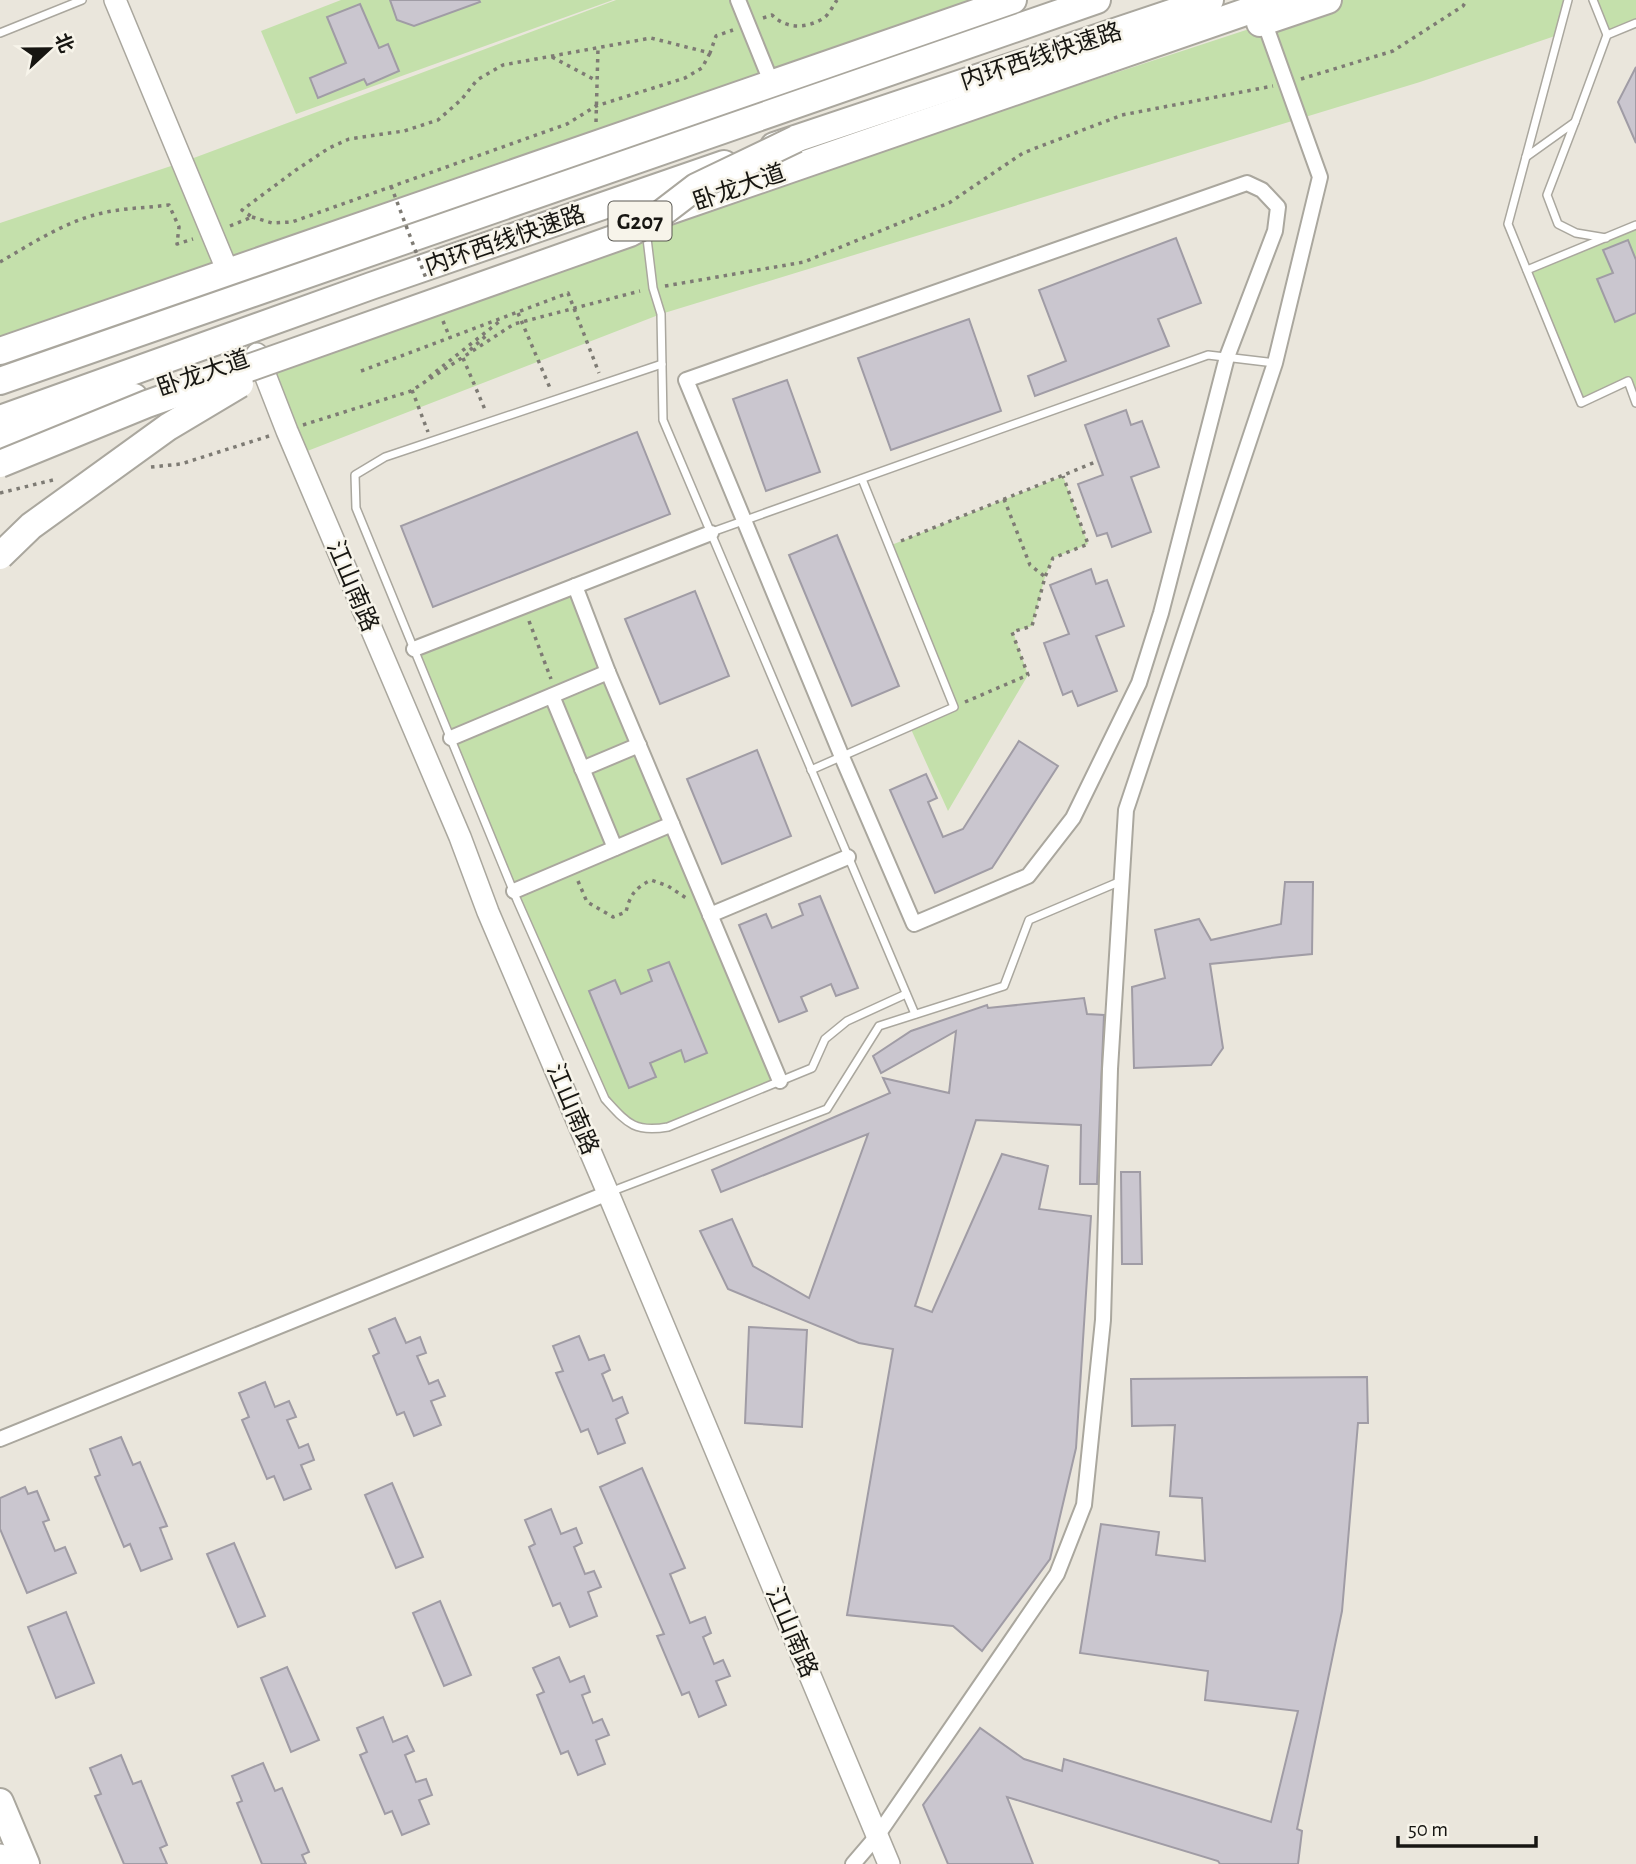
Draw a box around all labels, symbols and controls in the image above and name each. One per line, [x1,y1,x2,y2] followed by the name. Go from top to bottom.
[14,14,84,84] north arrow
[957,18,1125,94] street label: 内环西线快速路
[51,30,77,56] text: 北
[689,159,789,215] street label: 卧龙大道
[421,200,589,280] street label: 内环西线快速路
[608,202,672,241] road number: G207
[153,345,253,401] street label: 卧龙大道
[322,537,384,635] street label: 江山南路
[542,1060,604,1158] street label: 江山南路
[761,1583,823,1681] street label: 江山南路
[1398,1804,1536,1848] scale bar
[1408,1819,1448,1840] text: 50 m

